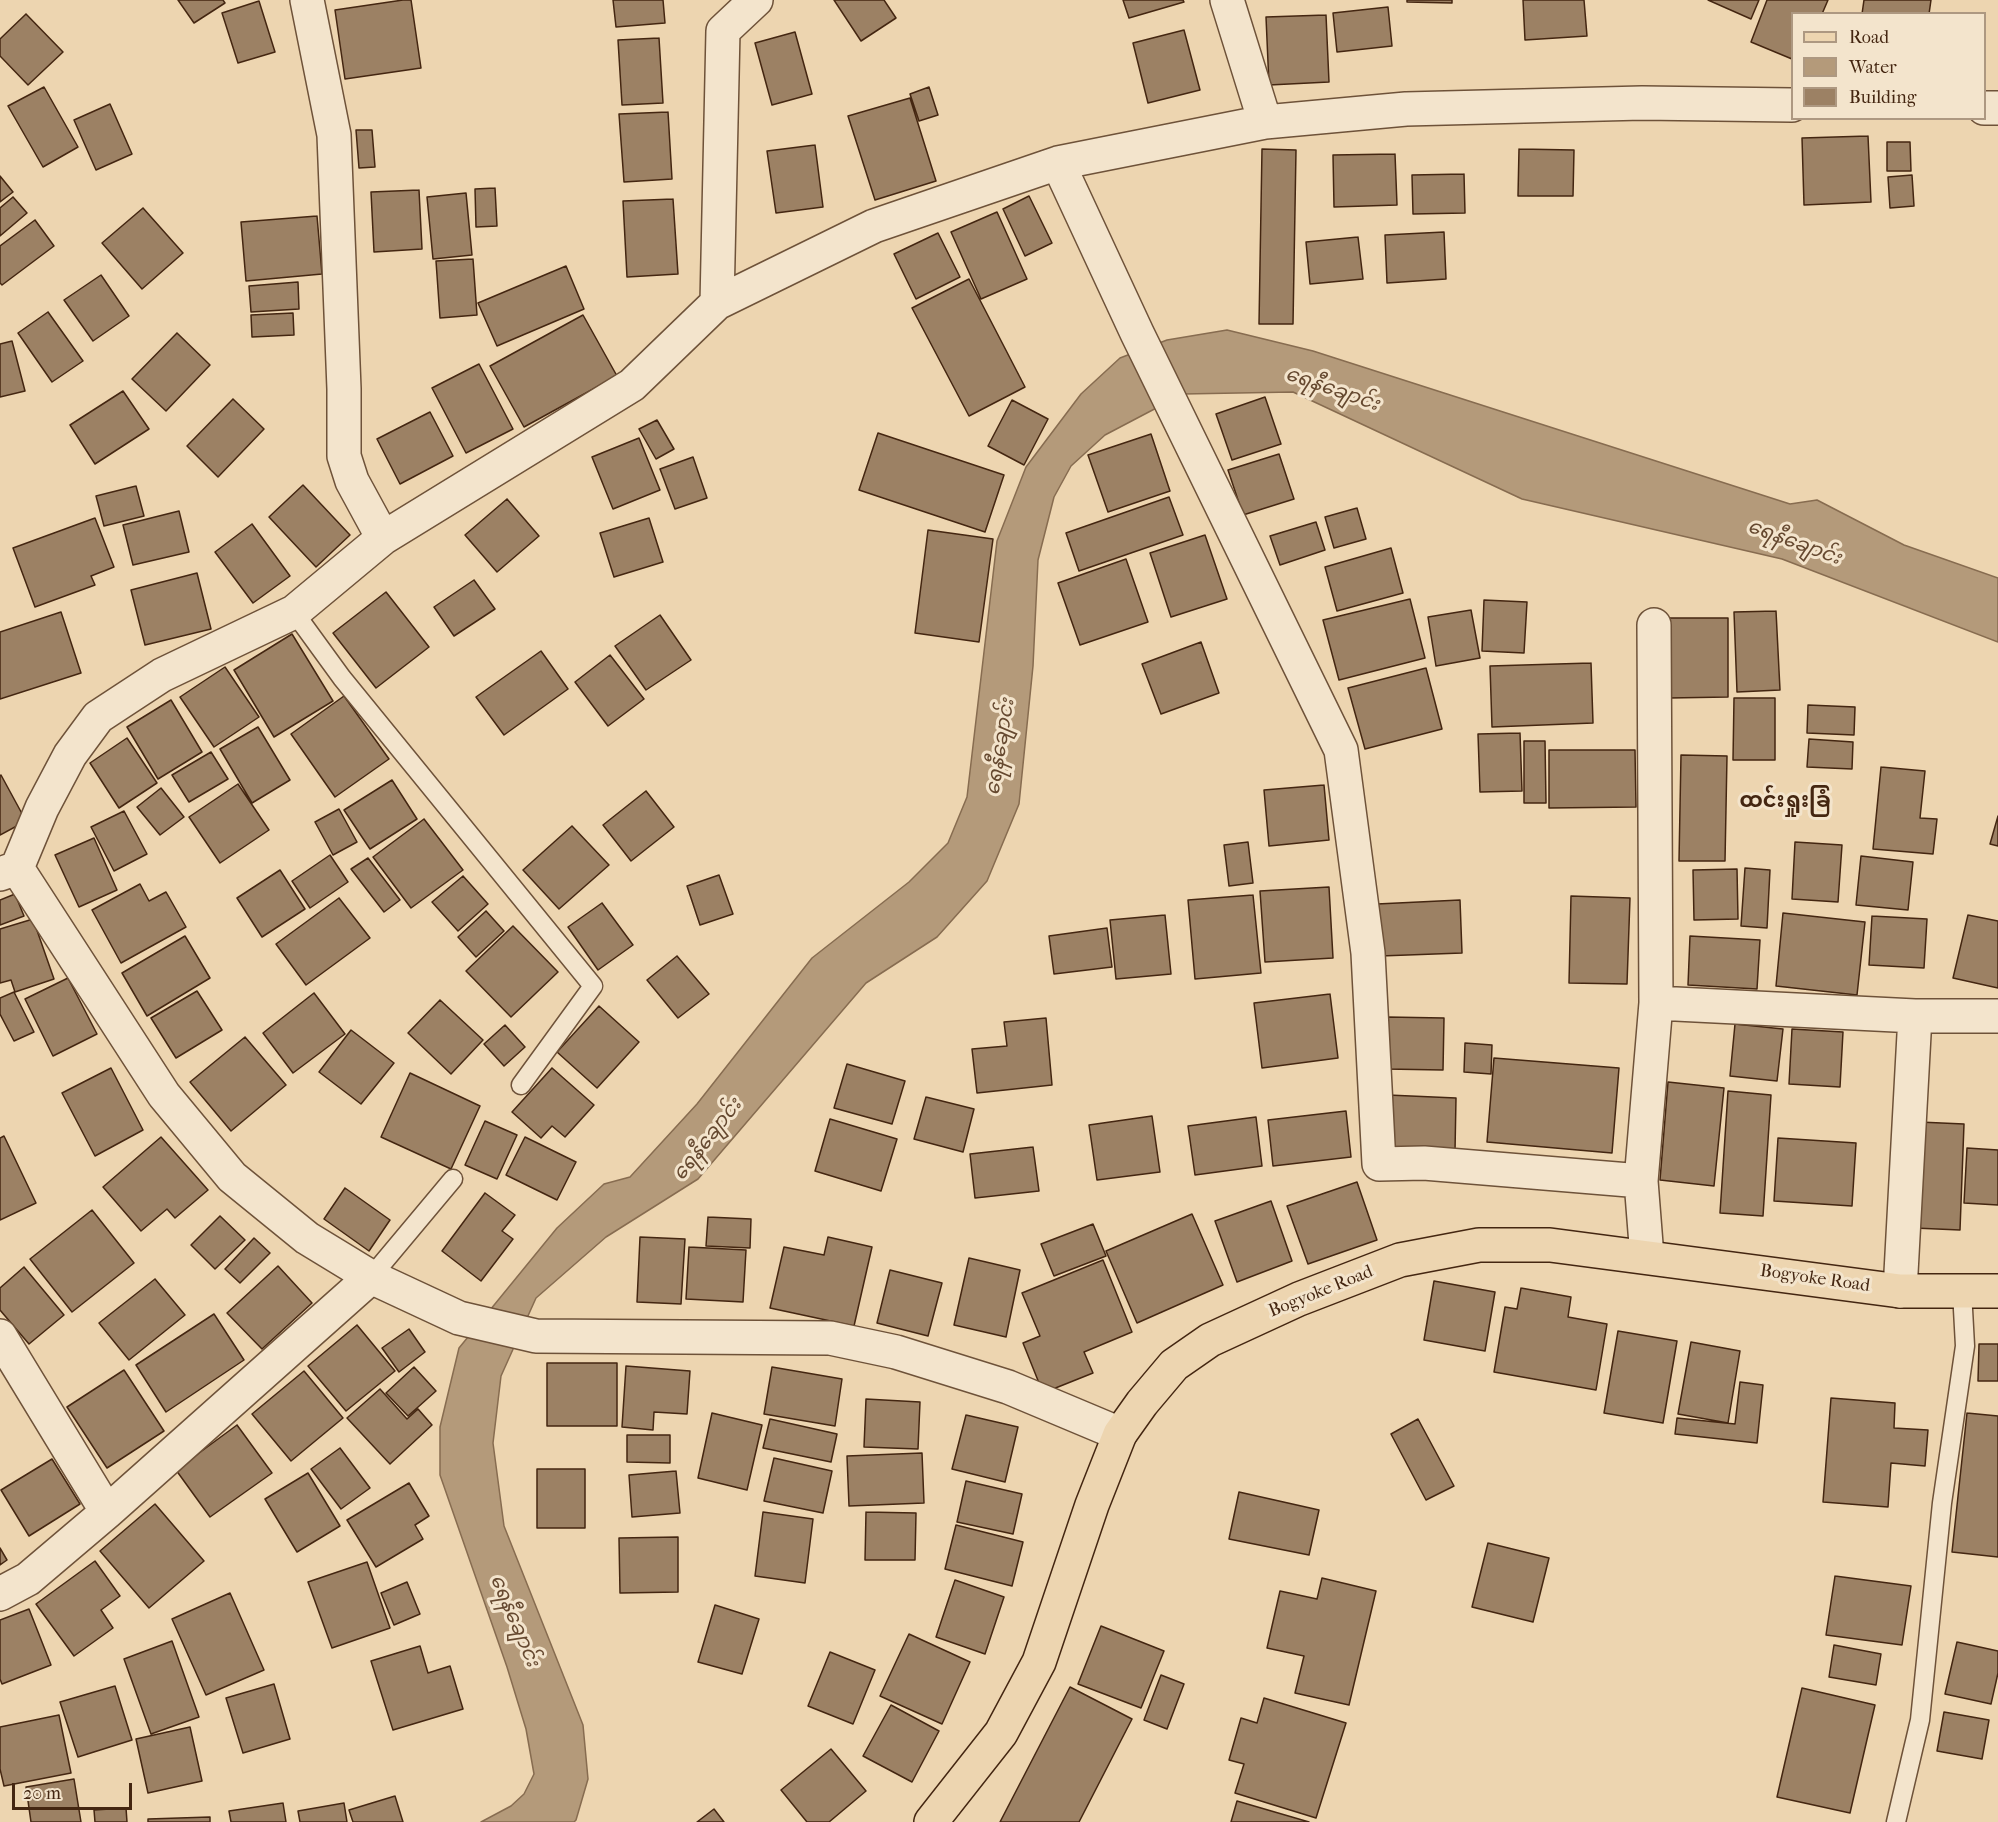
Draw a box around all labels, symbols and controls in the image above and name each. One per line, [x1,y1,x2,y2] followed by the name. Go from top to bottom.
[1791,12,1986,120] legend
[1849,27,1889,48] text: Road
[1849,57,1897,78] text: Water
[1849,87,1916,108] text: Building
[1282,363,1382,417] water label: ရေနီချောင်း
[1744,515,1844,571] water label: ရေနီချောင်း
[982,697,1020,797] water label: ရေနီချောင်း
[1739,789,1831,815] district label: ထင်းရှုးခြံ
[669,1094,747,1186] water label: ရေနီချောင်း
[1266,1261,1376,1323] street label: Bogyoke Road
[1759,1261,1871,1297] street label: Bogyoke Road
[484,1571,544,1671] water label: ရေနီချောင်း
[15,1771,135,1809] scale bar
[23,1783,61,1804] text: 20 m

